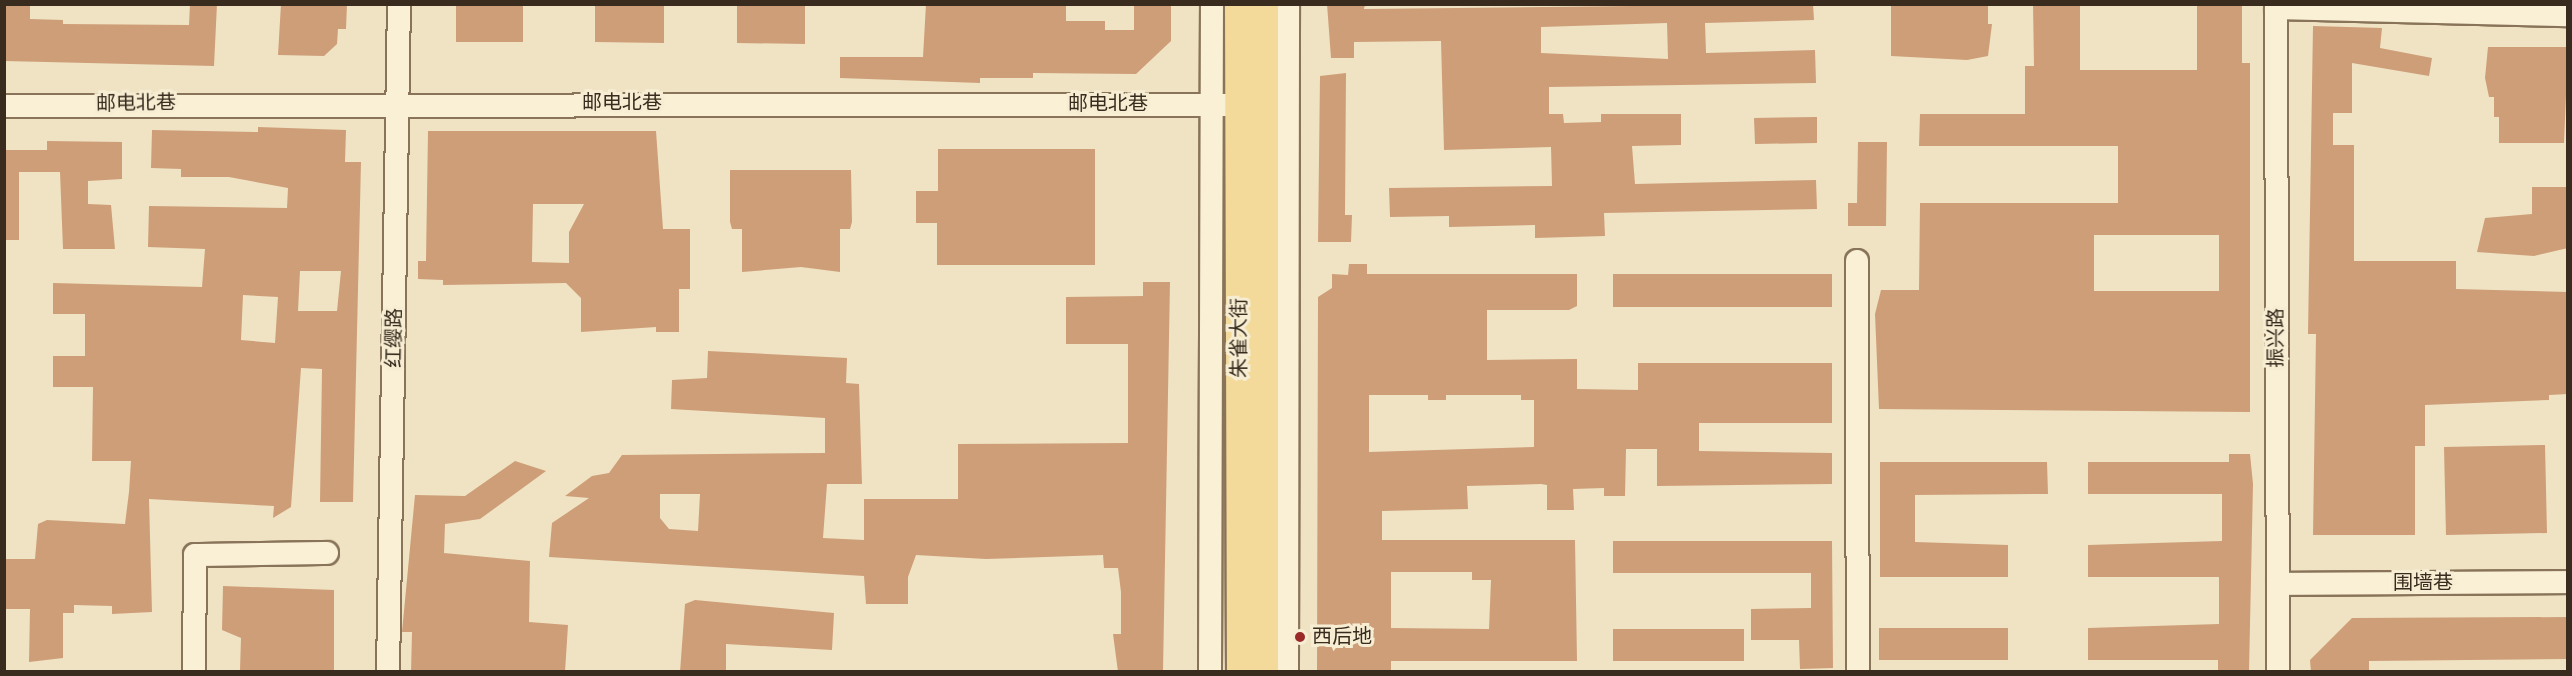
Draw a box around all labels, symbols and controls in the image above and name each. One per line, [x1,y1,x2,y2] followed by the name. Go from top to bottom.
[96,91,176,117] street label: 邮电北巷
[582,91,662,115] street label: 邮电北巷
[1068,92,1148,116] street label: 邮电北巷
[1228,298,1252,378] street label: 朱雀大街
[382,308,408,368] street label: 红缨路
[2265,308,2289,368] street label: 振兴路
[2393,571,2453,595] street label: 围墙巷
[1312,625,1372,649] place label: 西后地
[1293,630,1307,644] marker: 西后地

